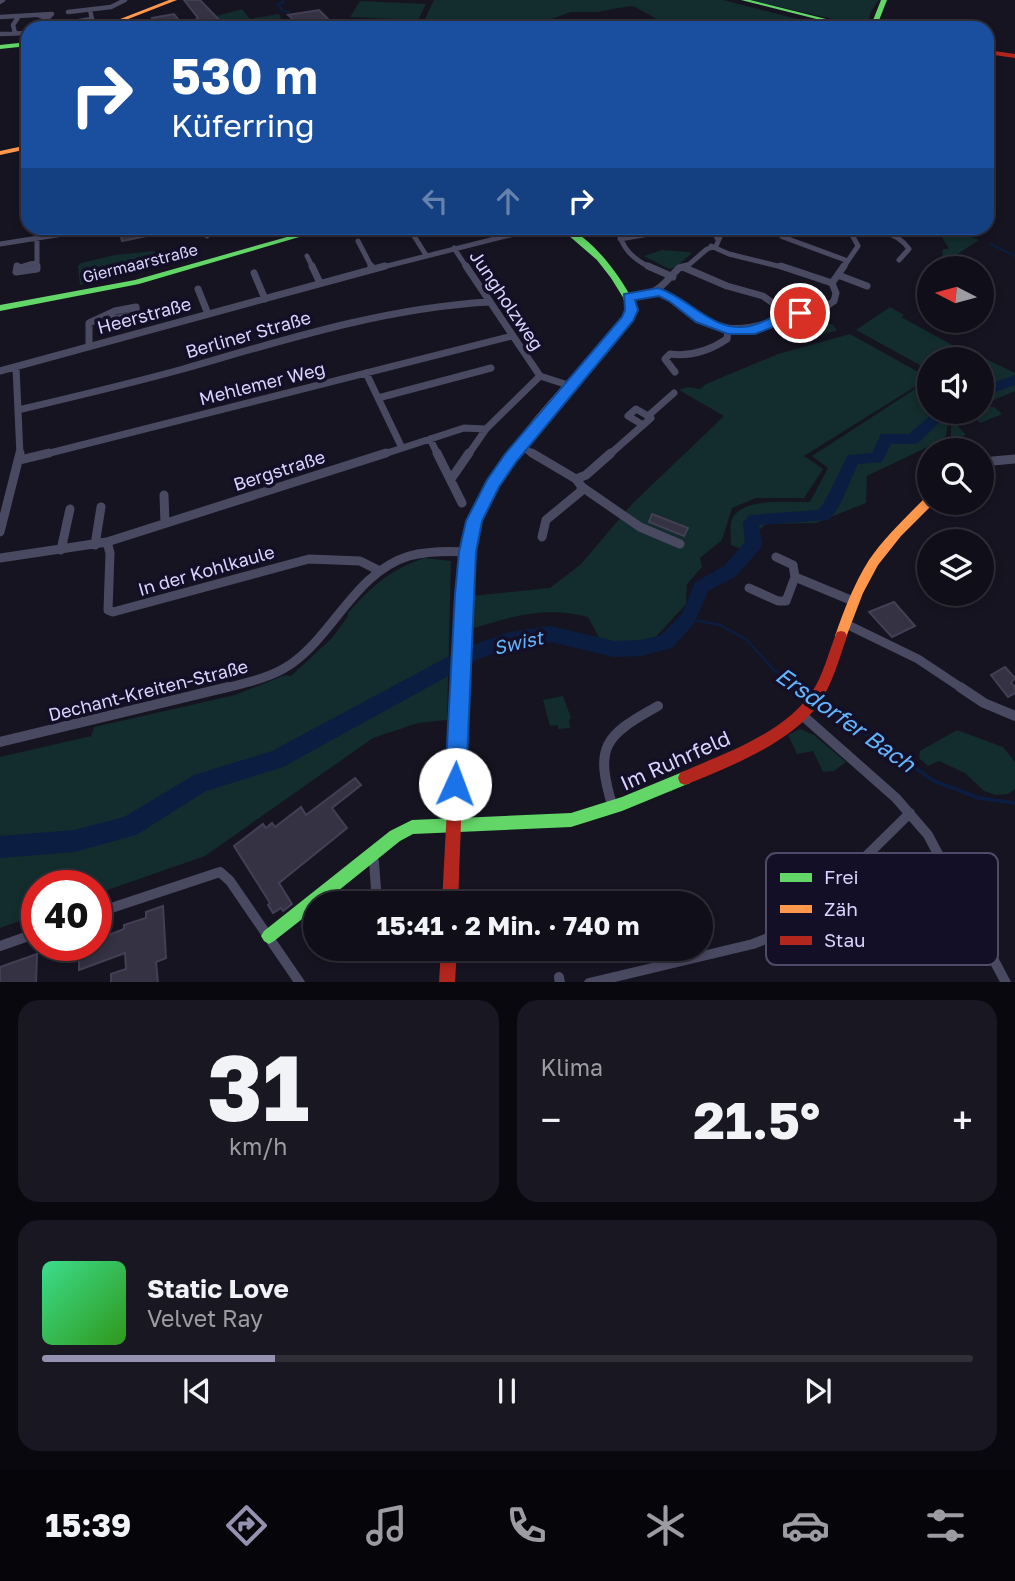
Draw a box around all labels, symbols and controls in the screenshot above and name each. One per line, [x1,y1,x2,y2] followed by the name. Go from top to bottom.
[171,46,318,105] text: 530 m
[56,49,147,140] icon: right
[171,106,315,144] text: Küferring
[416,182,454,220] icon: left
[489,182,527,220] icon: ahead
[562,182,600,220] icon: right
[80,239,200,287] street label: Giermaarstraße
[465,246,549,354] street label: Jungholzweg
[917,256,994,332] north arrow
[917,256,994,606] map controls
[770,283,830,343] pin
[95,292,193,338] street label: Heerstraße
[781,294,819,332] icon: arrive
[183,306,313,362] street label: Berliner Straße
[917,347,994,424] button: sound
[197,357,327,409] street label: Mehlemer Weg
[917,438,994,515] button: search
[230,445,328,495] street label: Bergstraße
[917,529,994,606] button: layers
[135,540,277,600] street label: In der Kohlkaule
[491,625,547,659] water label: Swist
[46,655,250,725] street label: Dechant-Kreiten-Straße
[771,661,922,778] water label: Ersdorfer Bach
[616,724,734,796] street label: Im Ruhrfeld
[418,747,492,821] position arrow
[766,853,998,965] legend
[824,865,859,888] text: Frei
[21,870,112,961] speed limit sign: 40
[824,897,858,920] text: Zäh
[376,910,640,941] text: 15:41 · 2 Min. · 740 m
[824,928,866,951] text: Stau
[207,1032,309,1141] text: 31
[541,1053,603,1081] text: Klima
[693,1088,820,1150] text: 21.5°
[541,1097,561,1142] text: −
[952,1097,973,1142] text: +
[229,1132,288,1160] text: km/h
[147,1273,289,1304] text: Static Love
[147,1304,263,1332] text: Velvet Ray
[178,1372,216,1410] icon: previous
[488,1372,526,1410] icon: pause
[799,1372,837,1410] icon: next
[222,1501,271,1550] icon: directions
[362,1501,411,1550] icon: music
[502,1501,551,1550] icon: phone
[641,1501,690,1550] icon: climate
[781,1501,830,1550] icon: car
[921,1501,970,1550] icon: filters
[45,1506,131,1544] text: 15:39

